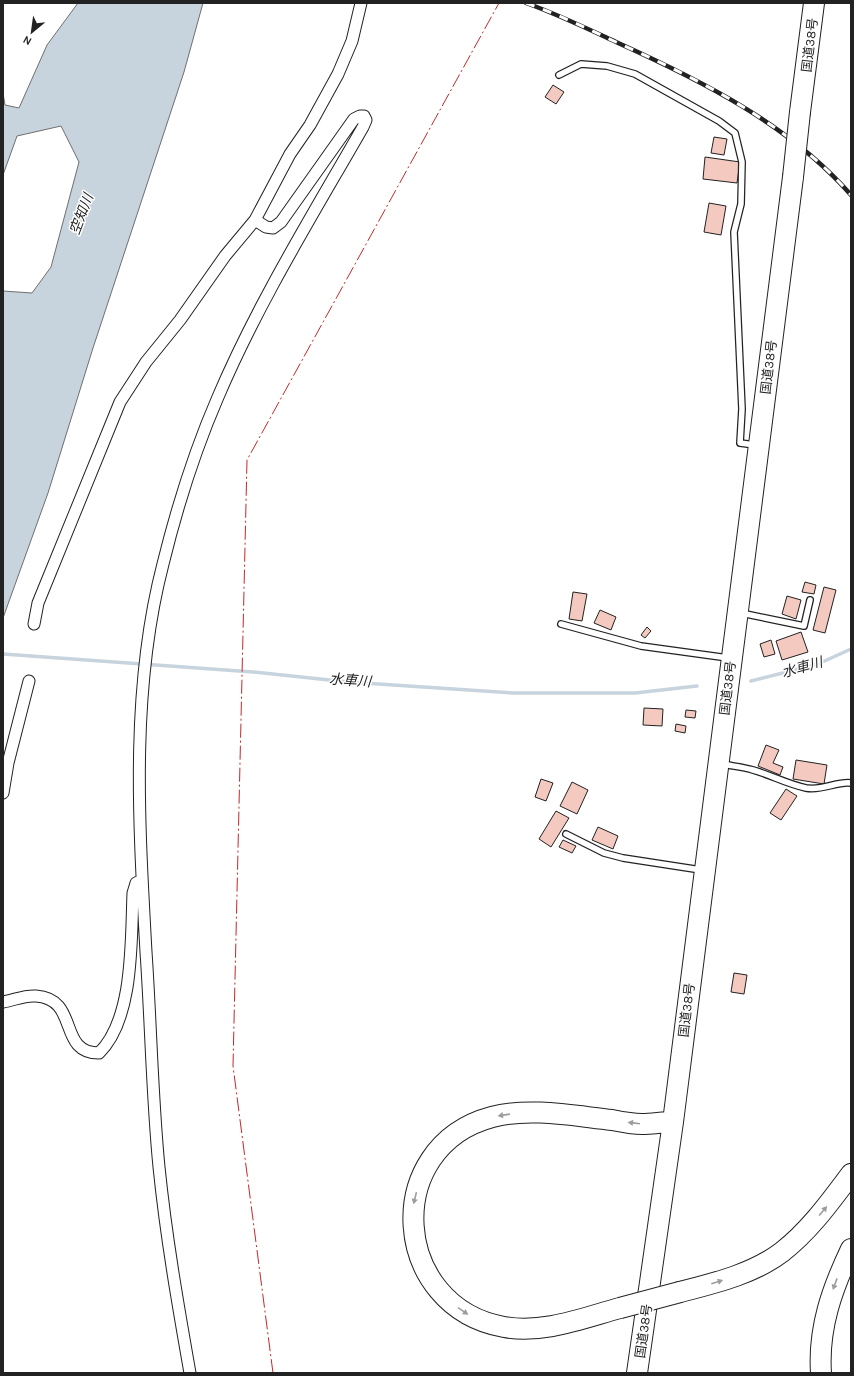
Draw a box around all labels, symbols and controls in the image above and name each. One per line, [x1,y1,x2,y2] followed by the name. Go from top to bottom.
[12,12,52,52] north arrow
[799,17,820,73] street label: 国道38号
[21,33,34,48] text: N
[66,190,98,237] water label: 空知川
[758,339,779,395] street label: 国道38号
[780,653,827,681] water label: 水車川
[717,660,738,716] street label: 国道38号
[328,671,374,691] water label: 水車川
[676,982,697,1038] street label: 国道38号
[498,1112,510,1118] one-way arrow
[628,1120,640,1126] one-way arrow
[412,1192,418,1204] one-way arrow
[818,1205,827,1216] one-way arrow
[712,1279,724,1285] one-way arrow
[831,1279,837,1291] one-way arrow
[632,1303,655,1359] street label: 国道38号
[457,1307,469,1314] one-way arrow

